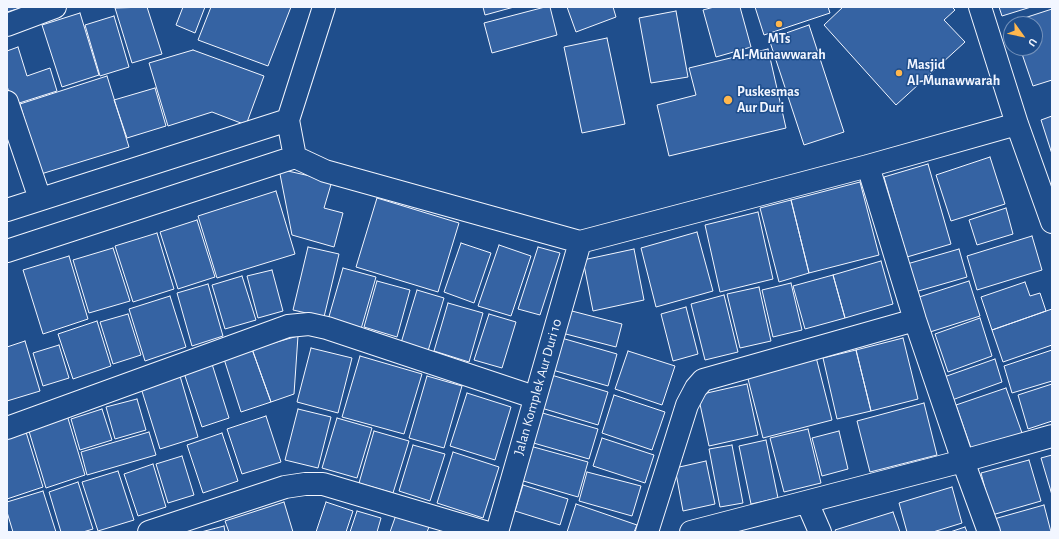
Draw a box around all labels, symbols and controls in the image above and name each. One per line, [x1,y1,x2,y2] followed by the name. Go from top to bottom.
[1003,16,1043,56] north arrow
[774,19,784,29] marker: MTs Al-Munawwarah
[732,31,826,64] place label: MTs Al-Munawwarah
[1026,36,1039,48] text: U
[907,57,1000,90] place label: Masjid Al-Munawwarah
[894,68,904,78] marker: Masjid Al-Munawwarah
[737,84,799,116] place label: Puskesmas Aur Duri
[722,94,734,106] marker: Puskesmas Aur Duri
[510,317,566,457] street label: Jalan Komplek Aur Duri 10

